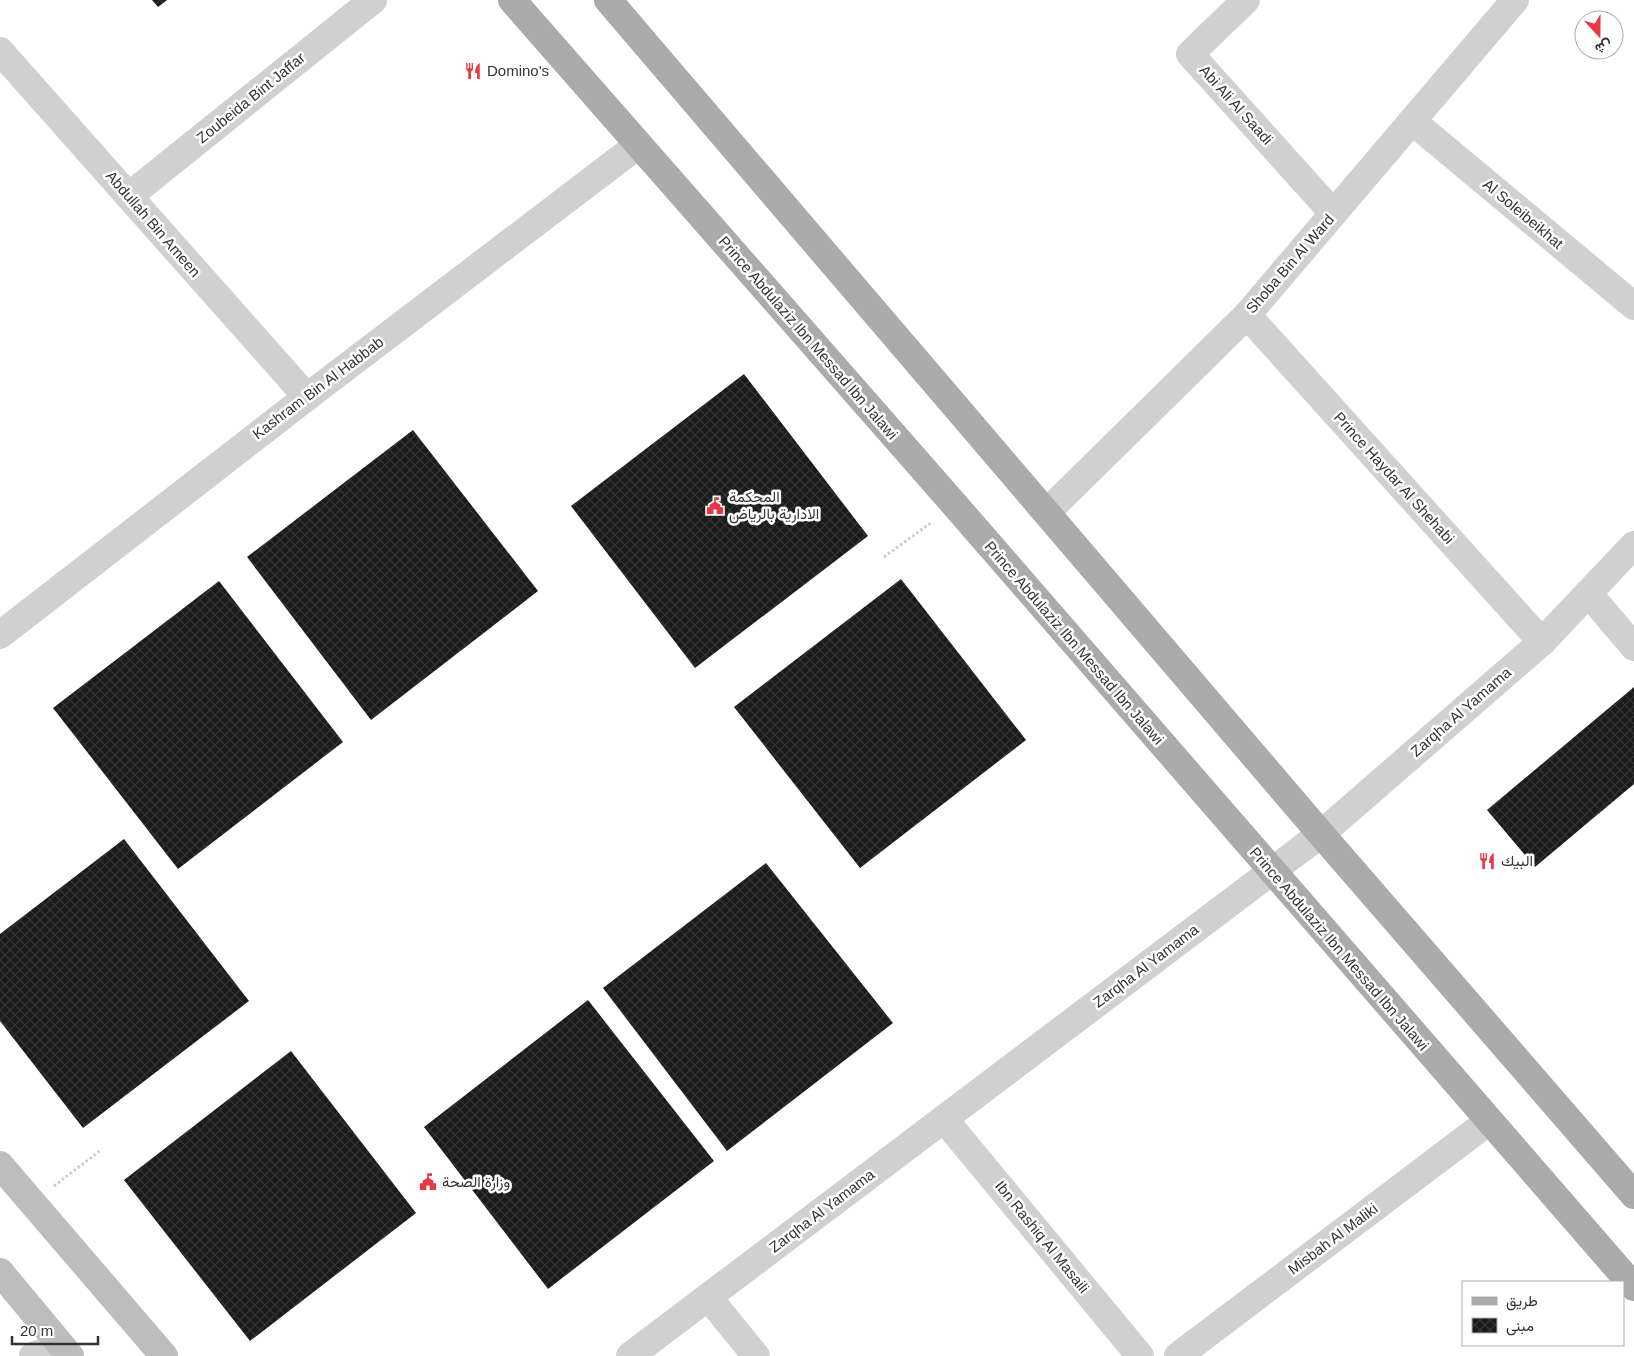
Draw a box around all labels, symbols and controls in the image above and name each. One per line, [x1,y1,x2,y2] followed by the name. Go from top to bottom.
[1574,10,1624,60] north arrow
[1592,36,1614,58] text: ش
[193,49,308,146] street label: Zoubeida Bint Jaffar
[463,61,483,81] restaurant icon: Domino's
[1196,61,1276,148] street label: Abi Ali Al Saadi
[487,62,549,79] place label: Domino's
[103,167,204,280] street label: Abdullah Bin Ameen
[1480,175,1567,253] street label: Al Soleibeikhat
[1242,211,1337,317] street label: Shoba Bin Al Ward
[716,233,901,443] street label: Prince Abdulaziz Ibn Messad Ibn Jalawi
[249,333,386,442] street label: Kashram Bin Al Habbab
[1331,408,1458,547] street label: Prince Haydar Al Shehabi
[729,488,819,524] place label: المحكمة الادارية بالرياض
[705,496,725,516] public building icon: المحكمة الادارية بالرياض
[982,538,1167,748] street label: Prince Abdulaziz Ibn Messad Ibn Jalawi
[1407,663,1515,760] street label: Zarqha Al Yamama
[1247,844,1432,1054] street label: Prince Abdulaziz Ibn Messad Ibn Jalawi
[1477,851,1497,871] restaurant icon: البيك
[1501,852,1533,870] place label: البيك
[1090,920,1202,1011] street label: Zarqha Al Yamama
[766,1165,878,1256] street label: Zarqha Al Yamama
[418,1172,438,1192] public building icon: وزارة الصحة
[442,1173,510,1191] place label: وزارة الصحة
[992,1177,1093,1296] street label: Ibn Rashiq Al Masaili
[1285,1199,1381,1278] street label: Misbah Al Maliki
[1462,1281,1624,1346] legend
[1506,1292,1538,1311] text: طريق
[12,1314,99,1346] scale bar
[1506,1317,1534,1336] text: مبنى
[20,1322,53,1339] text: 20 m

